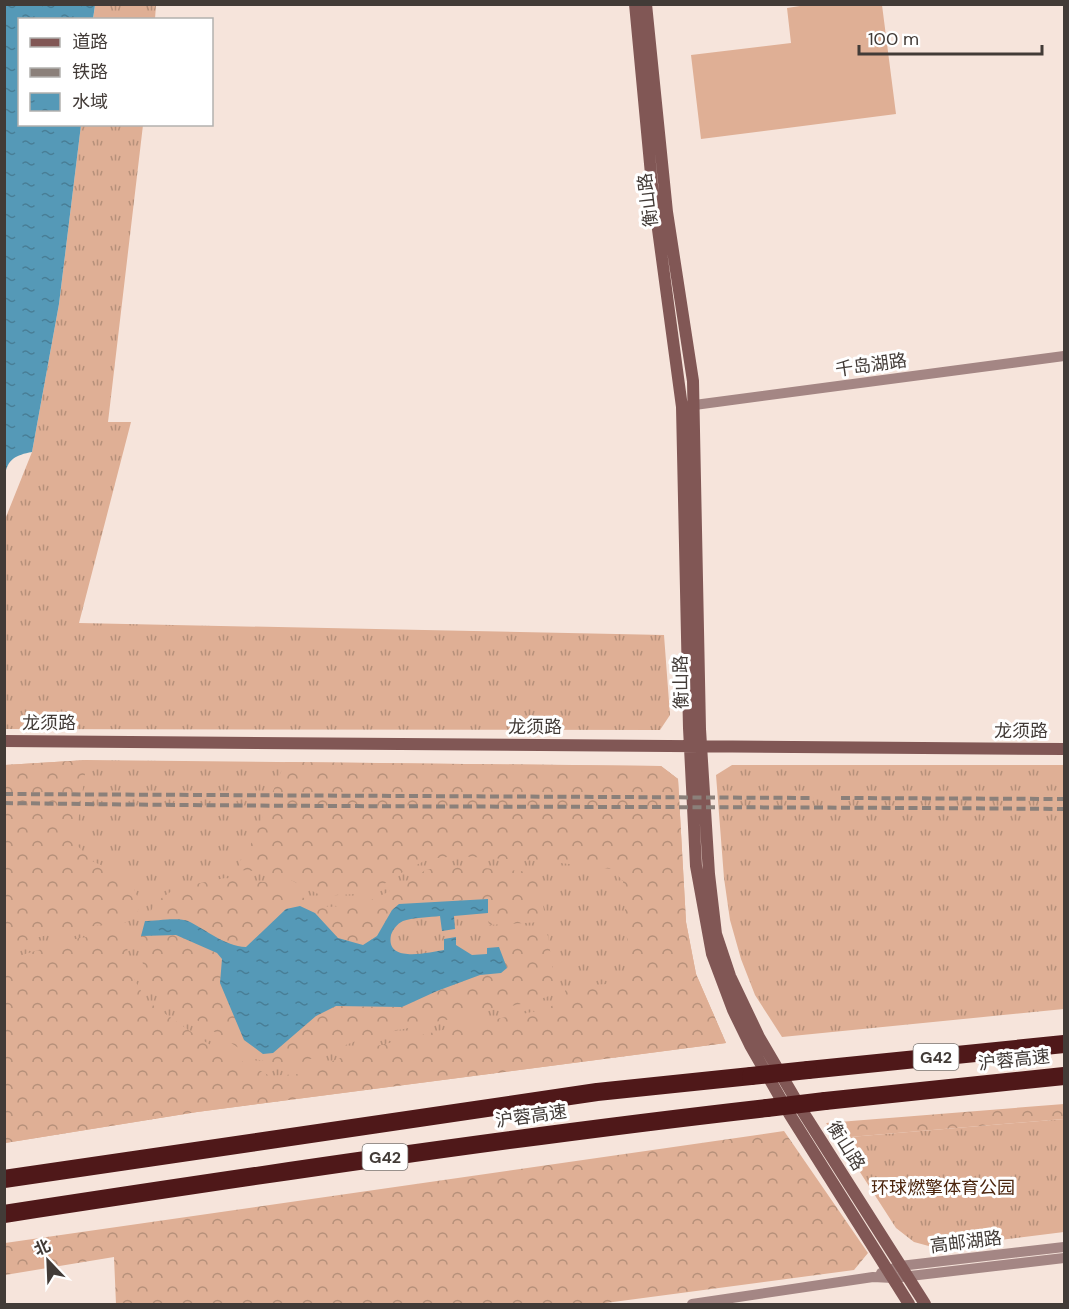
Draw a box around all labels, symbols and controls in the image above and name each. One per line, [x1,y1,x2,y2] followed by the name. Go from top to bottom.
[18,18,213,126] legend
[859,18,1042,56] scale bar
[868,27,919,51] text: 100 m
[72,30,108,54] text: 道路
[72,60,108,84] text: 铁路
[72,90,108,114] text: 水域
[633,172,663,228] street label: 衡山路
[834,348,908,382] street label: 千岛湖路
[669,655,693,709] street label: 衡山路
[22,711,76,735] street label: 龙须路
[508,715,562,739] street label: 龙须路
[994,719,1048,743] street label: 龙须路
[914,1044,958,1070] road number: G42
[977,1044,1051,1076] street label: 沪蓉高速
[494,1099,568,1133] street label: 沪蓉高速
[822,1117,870,1175] street label: 衡山路
[362,1144,408,1170] road number: G42
[871,1176,1015,1200] park label: 环球燃擎体育公园
[929,1226,1003,1258] street label: 高邮湖路
[18,1231,78,1291] north arrow
[31,1235,54,1260] text: 北

